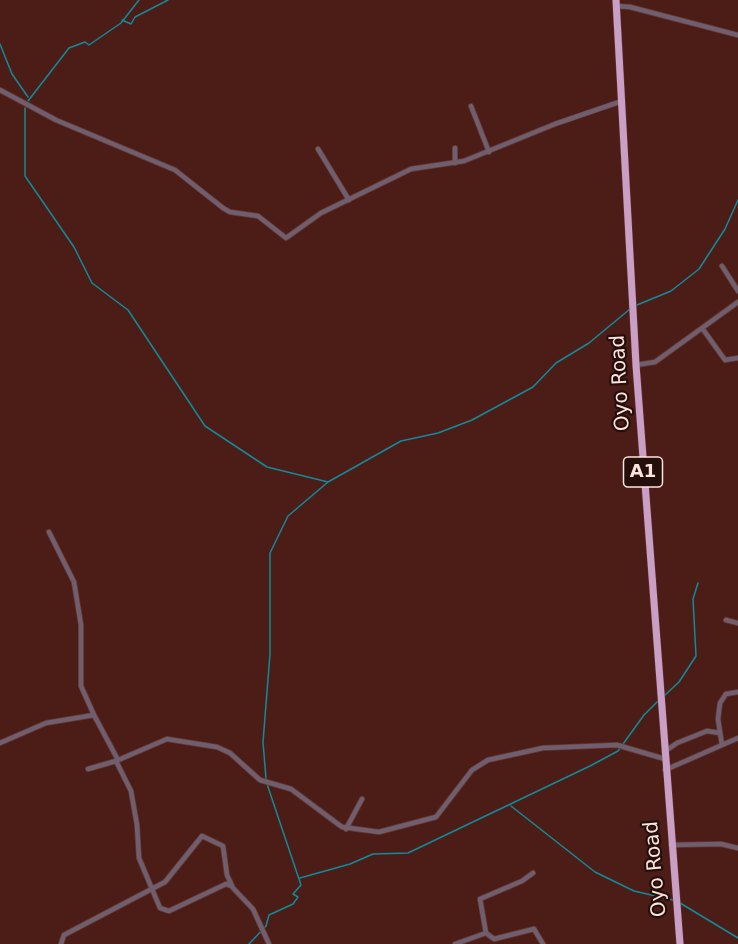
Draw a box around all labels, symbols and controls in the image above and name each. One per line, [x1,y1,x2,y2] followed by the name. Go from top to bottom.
[606,334,636,432] street label: Oyo Road
[624,457,662,487] road number: A1
[640,820,672,918] street label: Oyo Road

